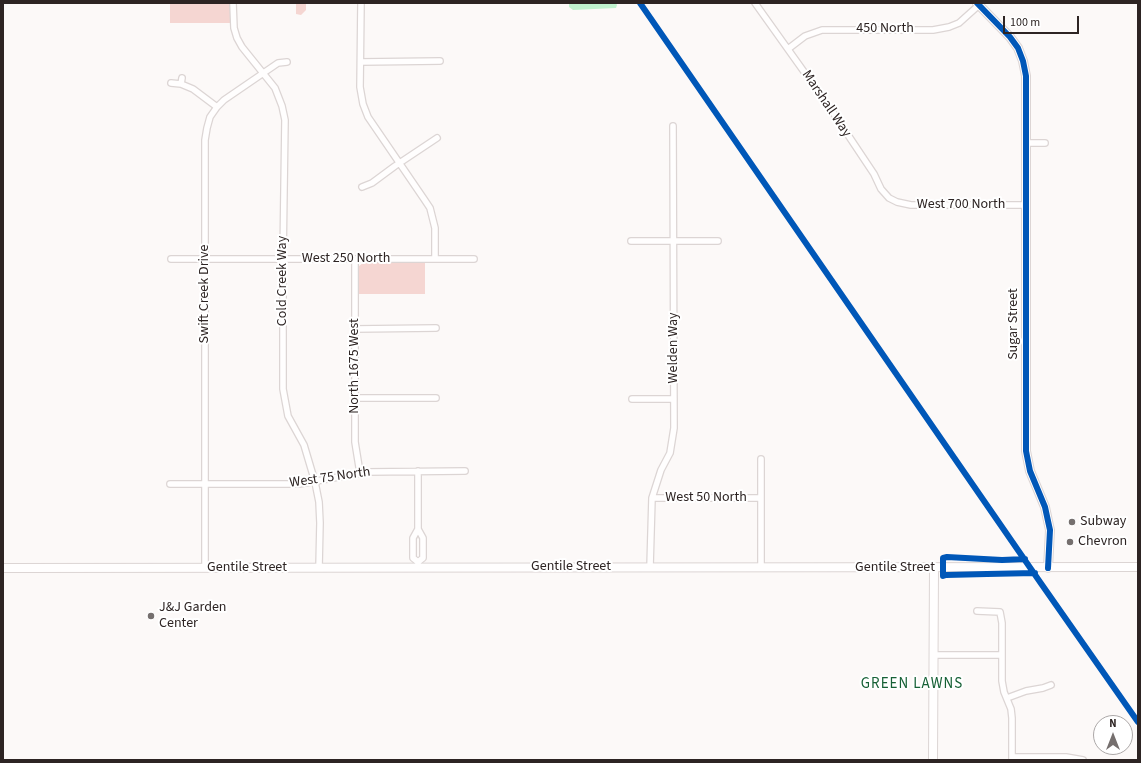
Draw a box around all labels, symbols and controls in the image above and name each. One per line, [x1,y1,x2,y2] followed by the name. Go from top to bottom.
[1005,8,1081,34] scale bar
[1010,14,1040,31] text: 100 m
[856,21,914,37] street label: 450 North
[798,67,854,141] street label: Marshall Way
[917,197,1005,213] street label: West 700 North
[275,236,291,326] street label: Cold Creek Way
[197,245,213,343] street label: Swift Creek Drive
[302,251,390,267] street label: West 250 North
[1006,288,1022,360] street label: Sugar Street
[666,312,682,384] street label: Welden Way
[347,318,363,414] street label: North 1675 West
[288,464,372,492] street label: West 75 North
[665,490,747,506] street label: West 50 North
[1080,514,1126,530] place label: Subway
[1067,517,1077,527] marker: Subway
[1078,534,1127,550] place label: Chevron
[1065,537,1075,547] marker: Chevron
[531,559,611,575] street label: Gentile Street
[207,560,287,576] street label: Gentile Street
[855,560,935,576] street label: Gentile Street
[159,600,227,632] place label: J&J Garden Center
[146,611,156,621] marker: J&J Garden Center
[861,676,963,694] district label: GREEN LAWNS
[1093,715,1133,755] north arrow
[1109,716,1117,731] text: N

